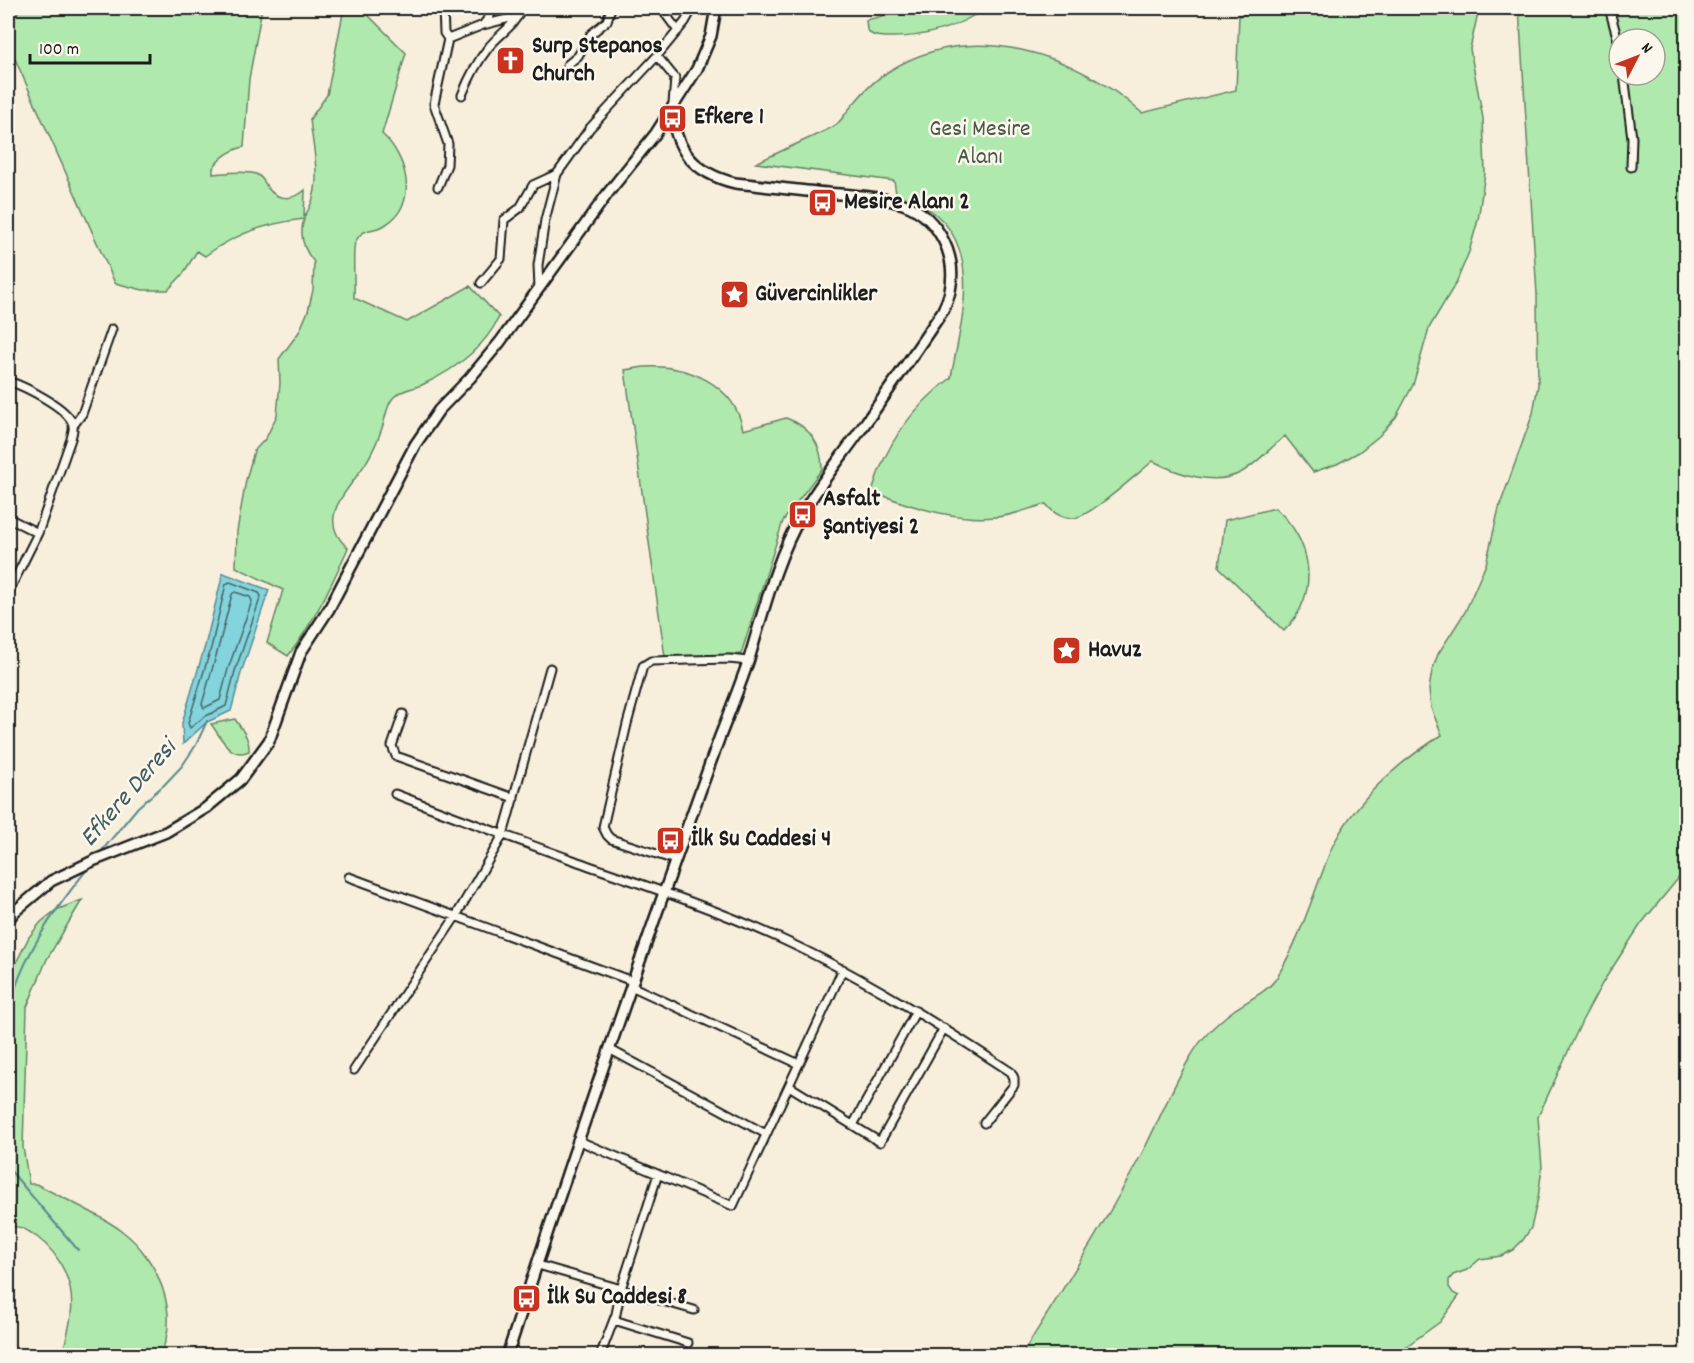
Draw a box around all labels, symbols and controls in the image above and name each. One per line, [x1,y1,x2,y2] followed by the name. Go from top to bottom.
[30,27,150,65] scale bar
[1607,27,1667,87] north arrow
[532,30,663,92] place label: Surp Stepanos Church
[39,38,79,63] text: 100 m
[1635,38,1658,59] text: N
[495,45,527,77] church icon: Surp Stepanos Church
[694,101,764,135] place label: Efkere 1
[657,102,689,134] bus stop icon: Efkere 1
[929,113,1031,175] park label: Gesi Mesire Alanı
[844,186,970,220] place label: Mesire Alanı 2
[807,187,839,219] bus stop icon: Mesire Alanı 2
[755,278,878,312] place label: Güvercinlikler
[718,279,750,311] place icon: Güvercinlikler
[823,483,919,545] place label: Asfalt Şantiyesi 2
[786,498,818,530] bus stop icon: Asfalt Şantiyesi 2
[1088,634,1142,668] place label: Havuz
[1051,635,1083,667] place icon: Havuz
[72,729,189,856] water label: Efkere Deresi
[691,823,831,857] place label: İlk Su Caddesi 4
[654,824,686,856] bus stop icon: İlk Su Caddesi 4
[547,1281,687,1315] place label: İlk Su Caddesi 8
[510,1282,542,1314] bus stop icon: İlk Su Caddesi 8

